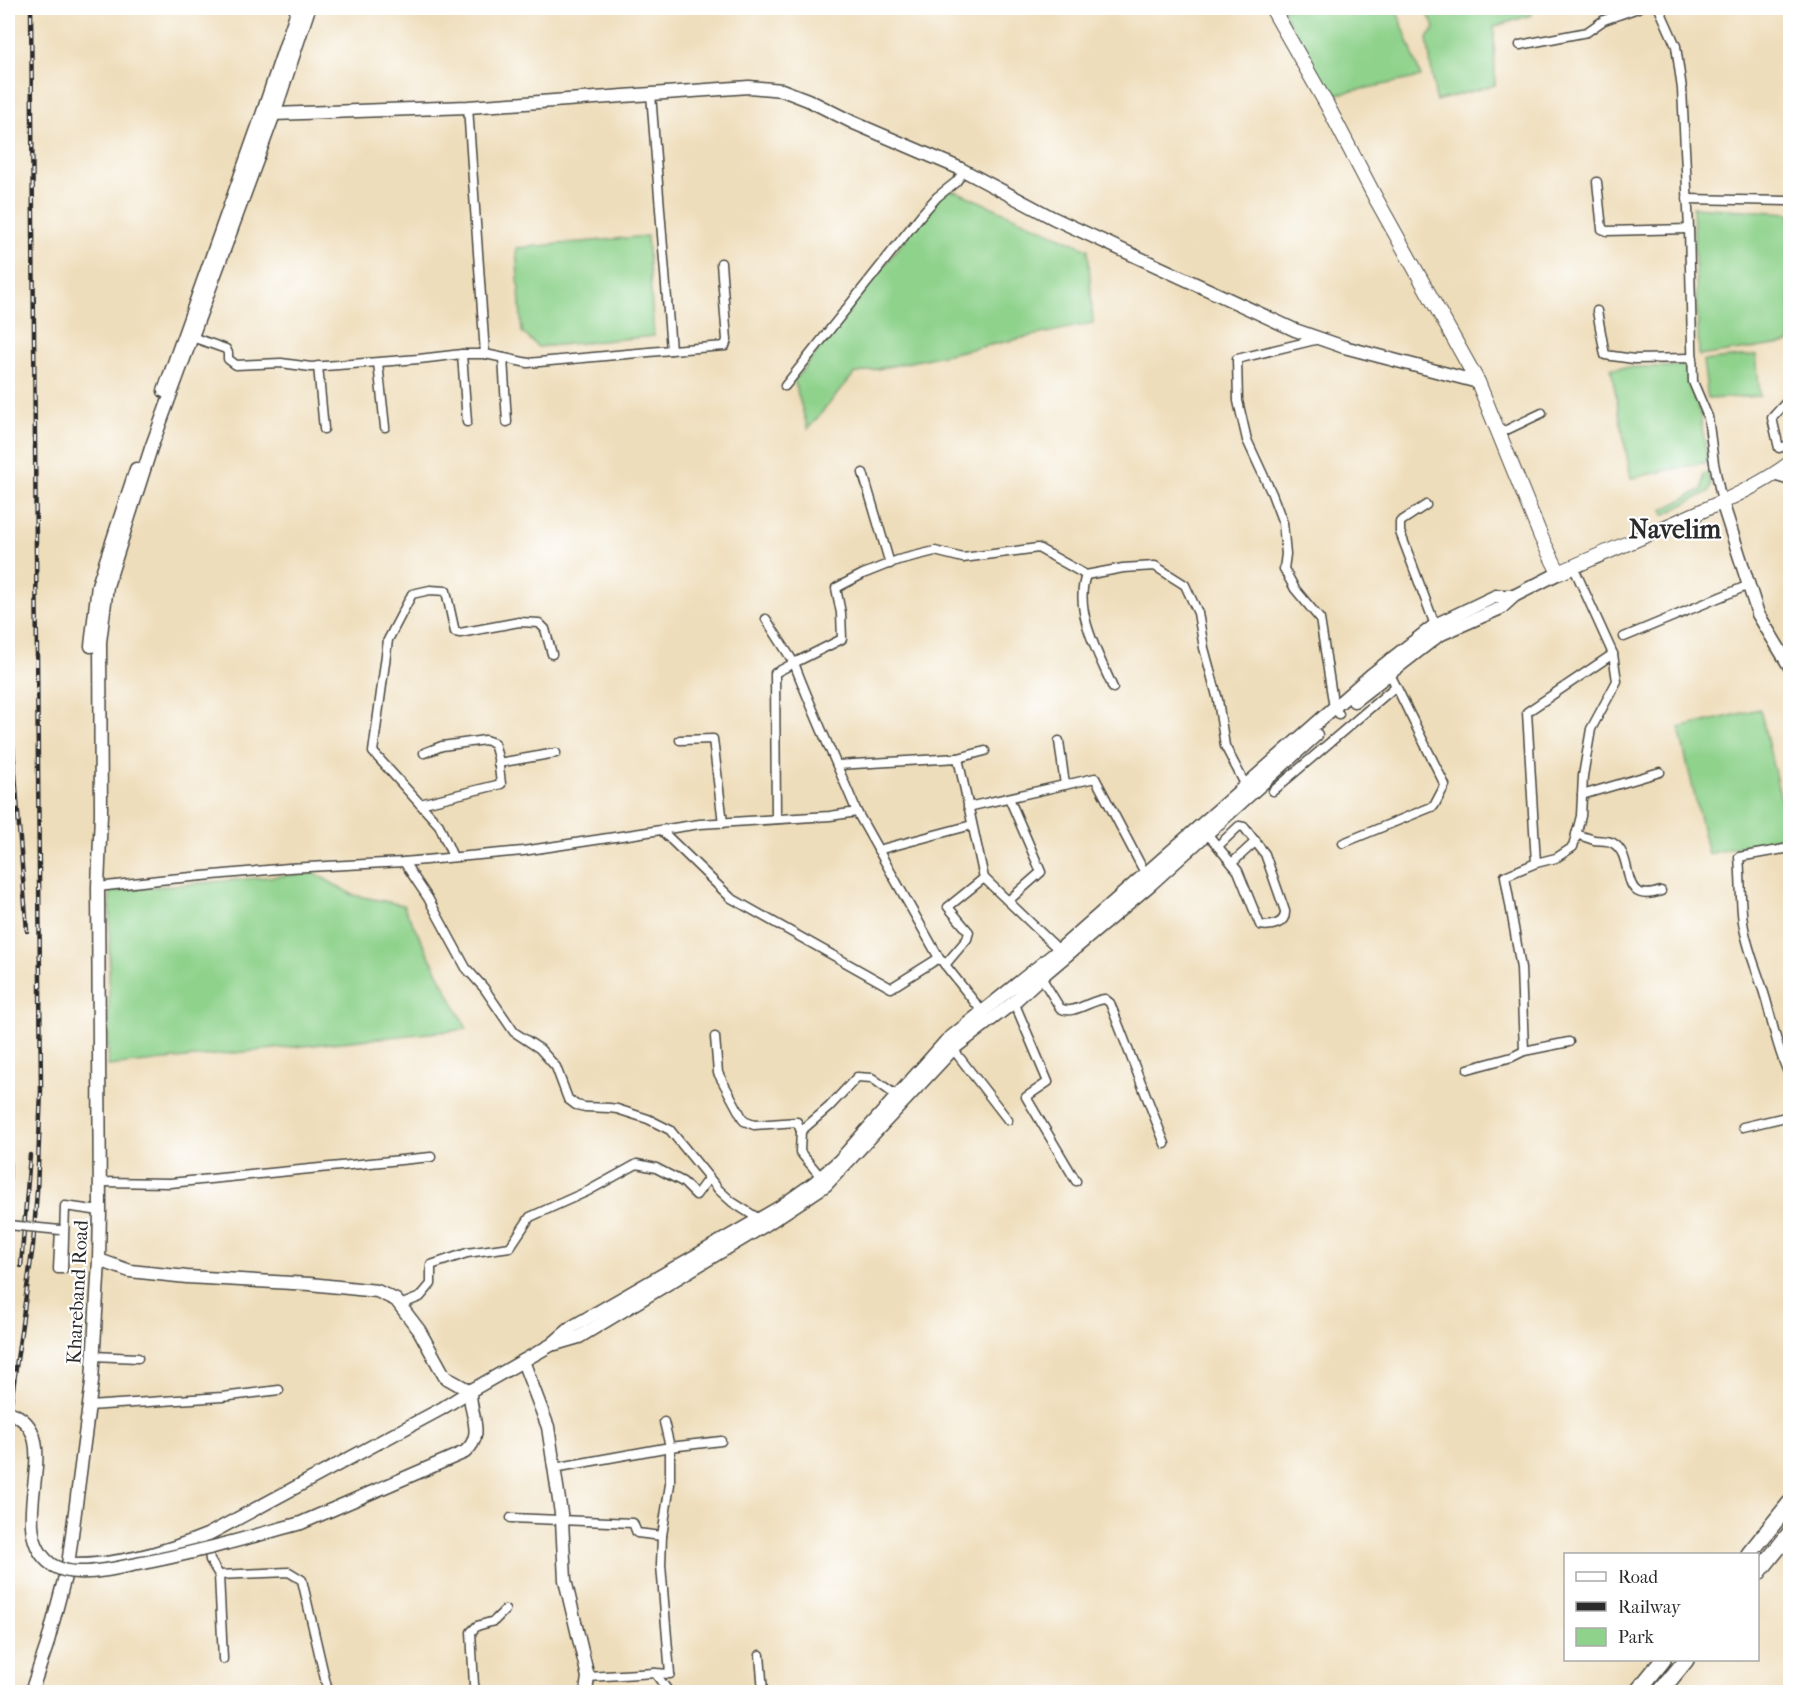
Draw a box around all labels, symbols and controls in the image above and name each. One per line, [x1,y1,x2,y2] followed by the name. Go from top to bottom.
[1629,514,1722,545] district label: Navelim
[62,1218,93,1365] street label: Khareband Road
[1564,1553,1759,1661] legend
[1618,1567,1658,1588] text: Road
[1618,1597,1682,1618] text: Railway
[1618,1627,1655,1648] text: Park

